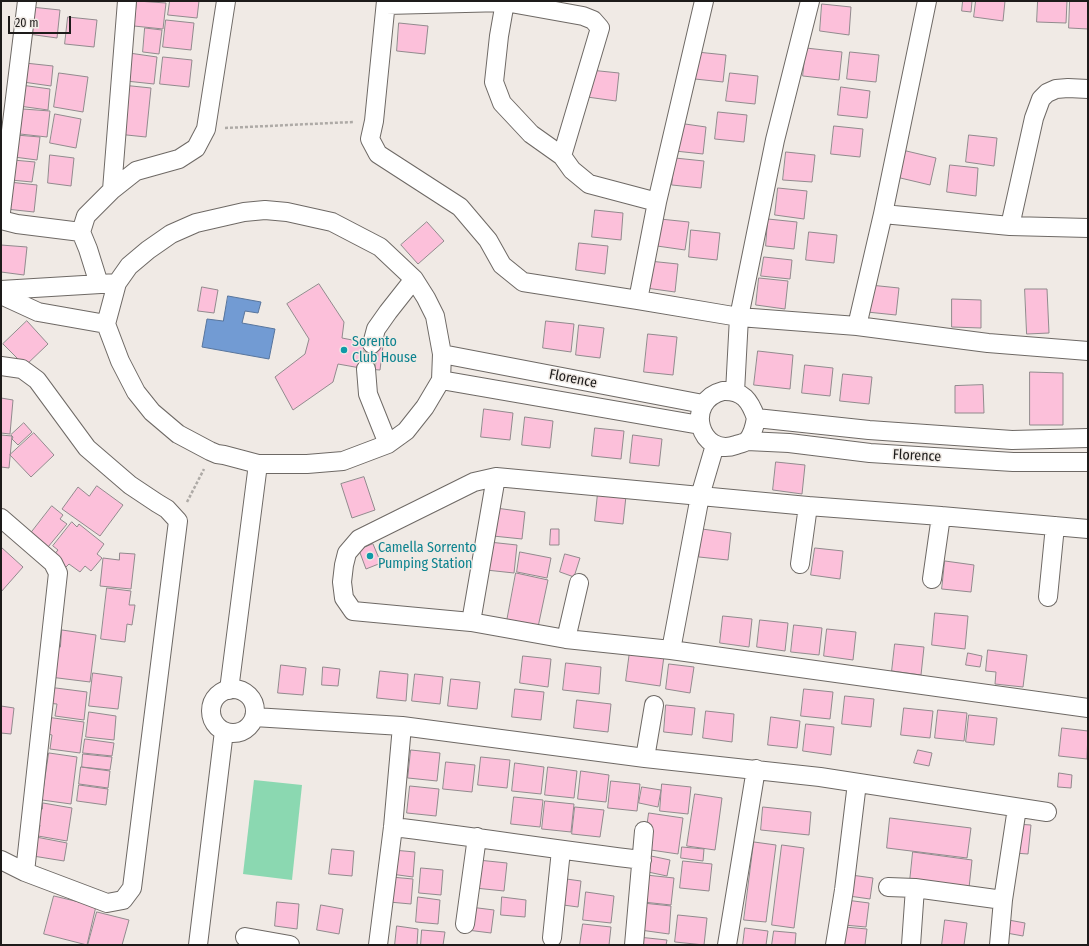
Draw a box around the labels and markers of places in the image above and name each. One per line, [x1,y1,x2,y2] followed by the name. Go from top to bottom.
[352,334,417,366] place label: Sorento Club House
[339,345,349,355] marker: Sorento Club House
[378,540,477,572] place label: Camella Sorrento Pumping Station
[365,551,375,561] marker: Camella Sorrento Pumping Station

